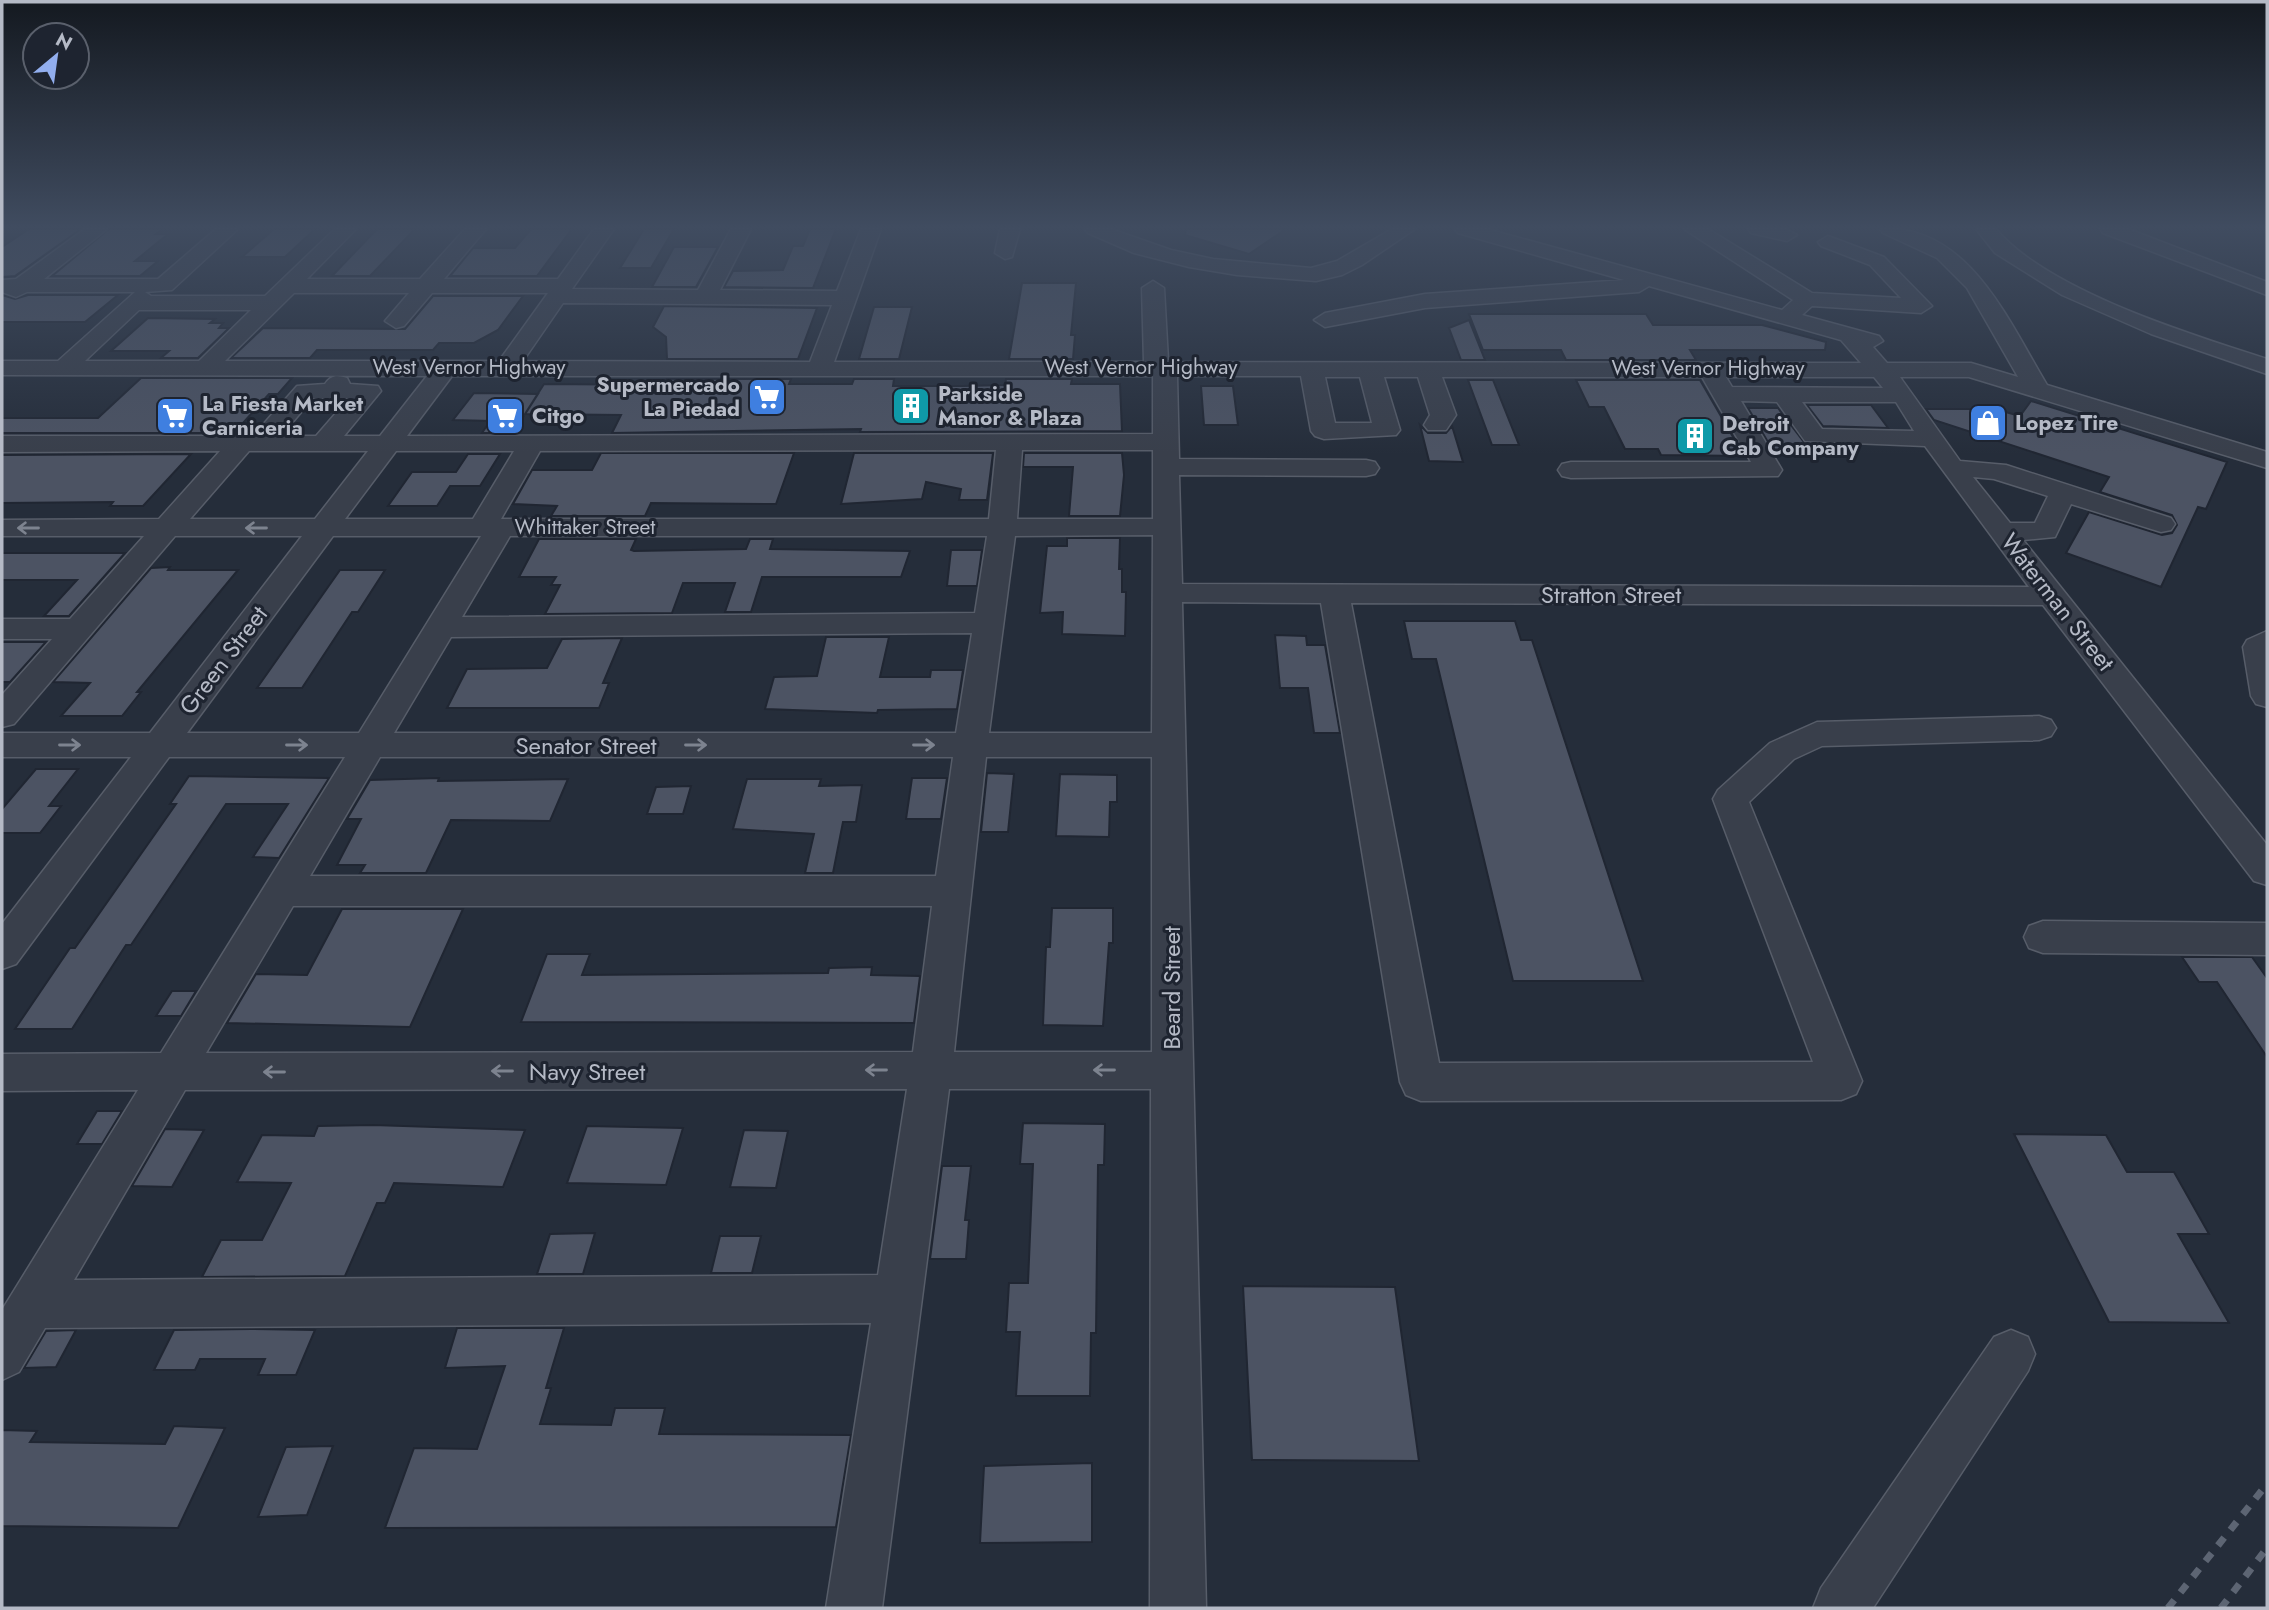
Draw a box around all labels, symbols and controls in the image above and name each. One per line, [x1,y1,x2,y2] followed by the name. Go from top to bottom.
[21,21,91,91] north arrow
[51,26,77,57] text: N
[373,352,566,382] street label: West Vernor Highway
[1045,352,1238,382] street label: West Vernor Highway
[1612,353,1805,383] street label: West Vernor Highway
[597,370,740,424] place label: Supermercado La Piedad
[746,376,788,418] supermarket icon: Supermercado La Piedad
[938,379,1082,433] place label: Parkside Manor & Plaza
[890,385,932,427] building icon: Parkside Manor & Plaza
[202,389,364,443] place label: La Fiesta Market Carniceria
[154,395,196,437] supermarket icon: La Fiesta Market Carniceria
[484,395,526,437] supermarket icon: Citgo
[532,401,584,431] place label: Citgo
[1967,402,2009,444] shop icon: Lopez Tire
[2015,408,2118,438] place label: Lopez Tire
[1722,409,1860,463] place label: Detroit Cab Company
[1674,415,1716,457] building icon: Detroit Cab Company
[515,512,655,542] street label: Whittaker Street
[17,521,40,535] one-way arrow
[244,521,267,535] one-way arrow
[1993,526,2123,679] street label: Waterman Street
[1541,577,1681,612] street label: Stratton Street
[170,598,276,722] street label: Green Street
[515,728,657,763] street label: Senator Street
[58,738,81,752] one-way arrow
[286,738,309,752] one-way arrow
[685,738,708,752] one-way arrow
[912,738,935,752] one-way arrow
[1154,926,1189,1050] street label: Beard Street
[529,1054,645,1089] street label: Navy Street
[865,1063,888,1077] one-way arrow
[1093,1063,1116,1077] one-way arrow
[491,1064,514,1078] one-way arrow
[263,1065,286,1079] one-way arrow

